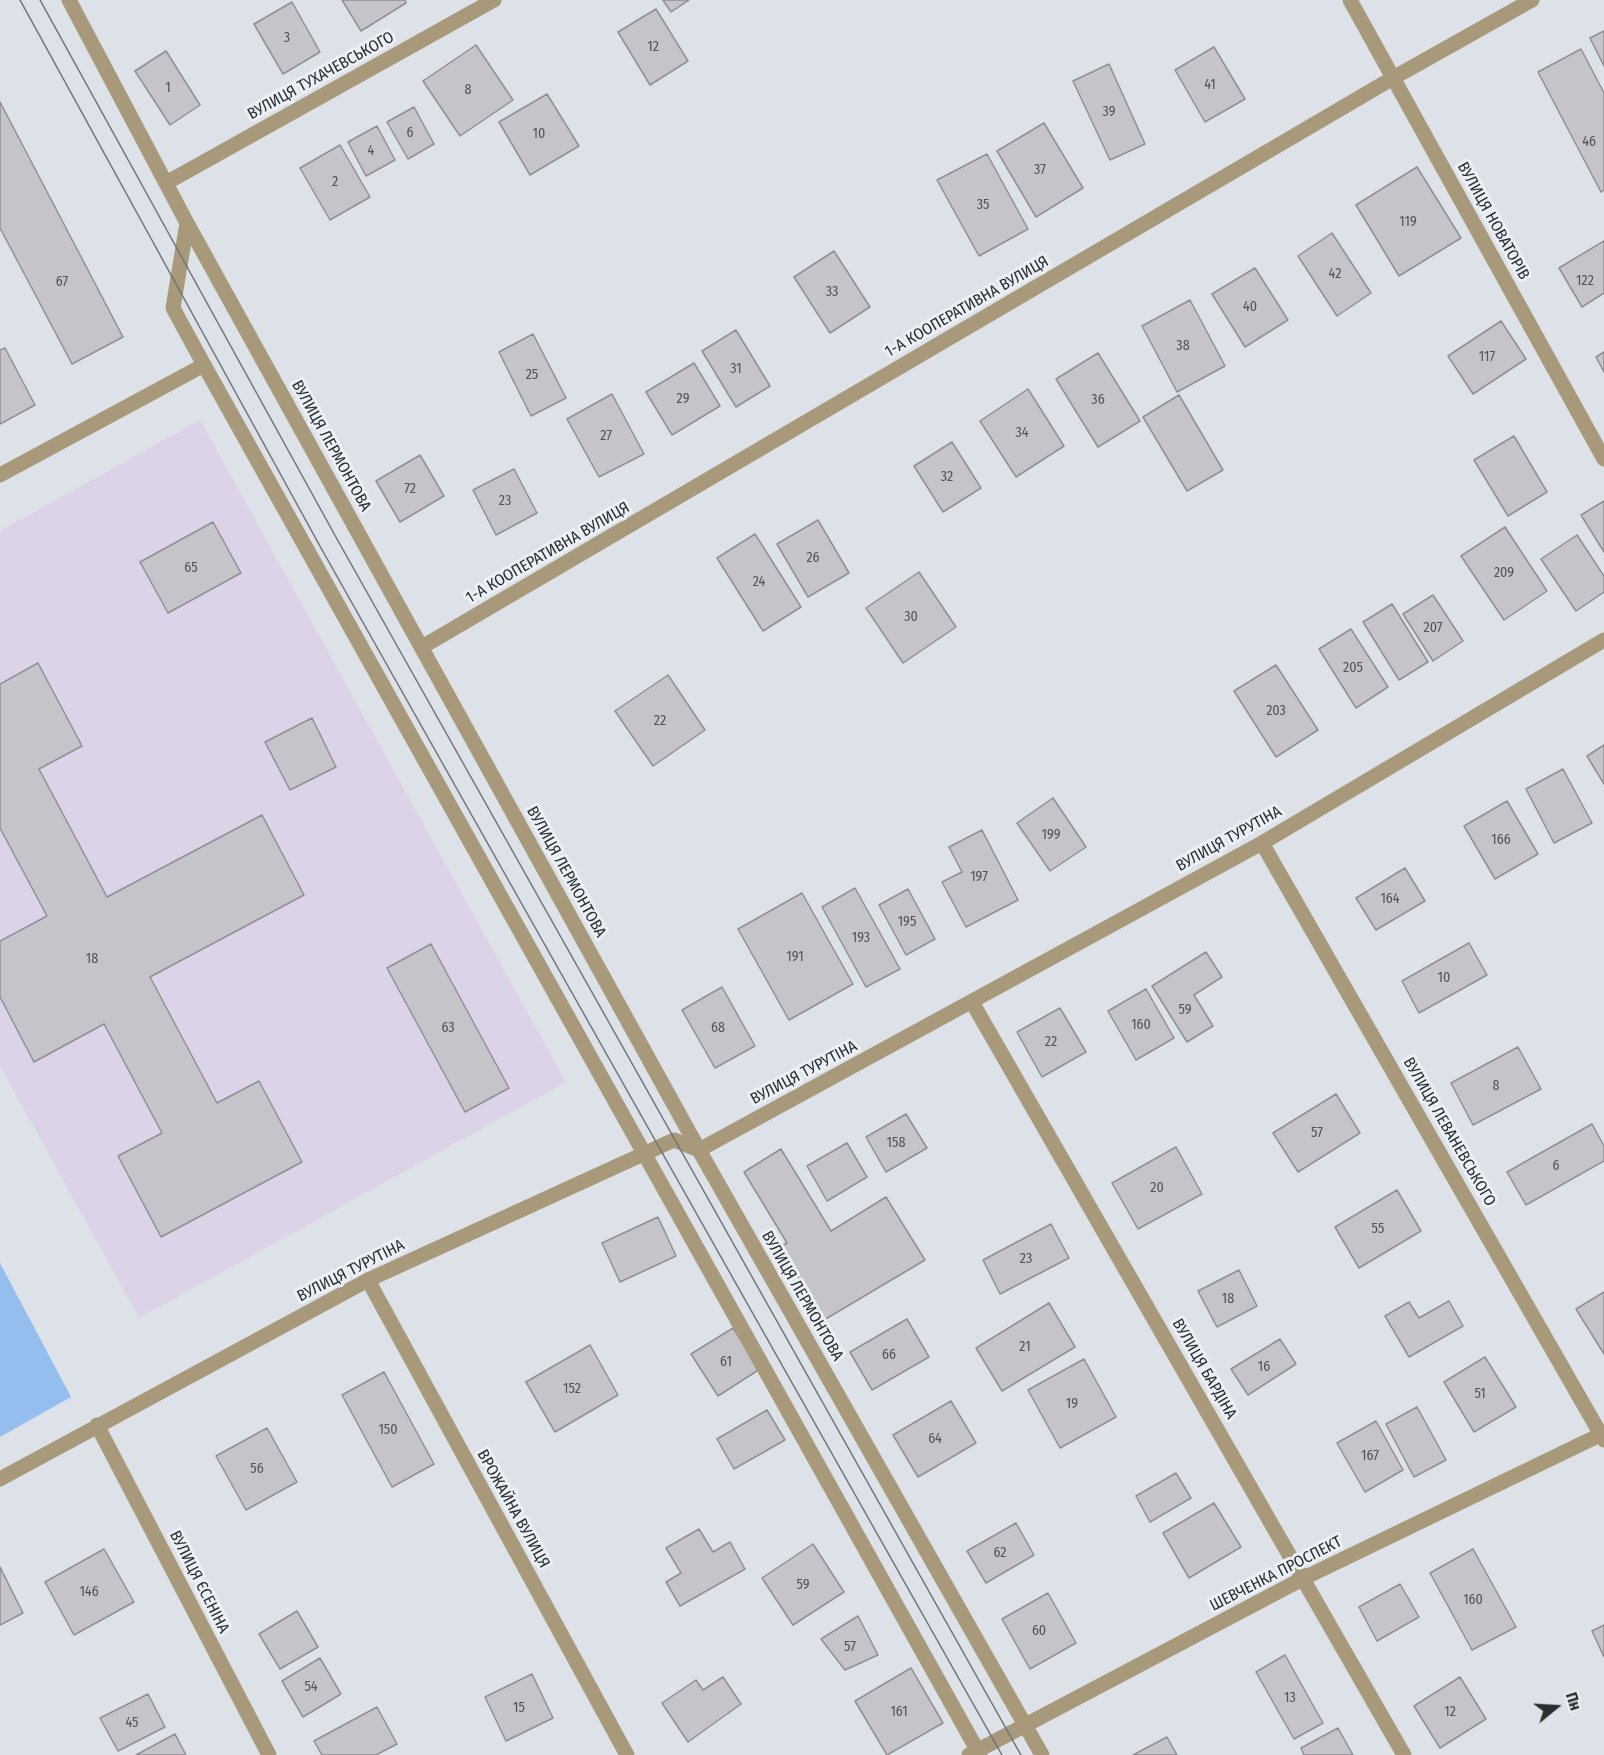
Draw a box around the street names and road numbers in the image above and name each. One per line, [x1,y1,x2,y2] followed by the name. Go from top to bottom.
[244,28,398,124] street label: ВУЛИЦЯ ТУХАЧЕВСЬКОГО
[1453,159,1533,283] street label: ВУЛИЦЯ НОВАТОРІВ
[882,252,1052,362] street label: 1-А КООПЕРАТИВНА ВУЛИЦЯ
[287,377,375,515] street label: ВУЛИЦЯ ЛЕРМОНТОВА
[463,498,633,608] street label: 1-А КООПЕРАТИВНА ВУЛИЦЯ
[1173,802,1285,876] street label: ВУЛИЦЯ ТУРУТІНА
[522,803,610,941] street label: ВУЛИЦЯ ЛЕРМОНТОВА
[747,1037,861,1109] street label: ВУЛИЦЯ ТУРУТІНА
[1399,1054,1499,1210] street label: ВУЛИЦЯ ЛЕВАНЕВСЬКОГО
[757,1228,847,1364] street label: ВУЛИЦЯ ЛЕРМОНТОВА
[294,1236,408,1306] street label: ВУЛИЦЯ ТУРУТІНА
[1168,1315,1240,1423] street label: ВУЛИЦЯ БАРДІНА
[473,1447,553,1571] street label: ВРОЖАЙНА ВУЛИЦЯ
[165,1528,233,1636] street label: ВУЛИЦЯ ЄСЕНІНА
[1207,1532,1345,1616] street label: ШЕВЧЕНКА ПРОСПЕКТ

